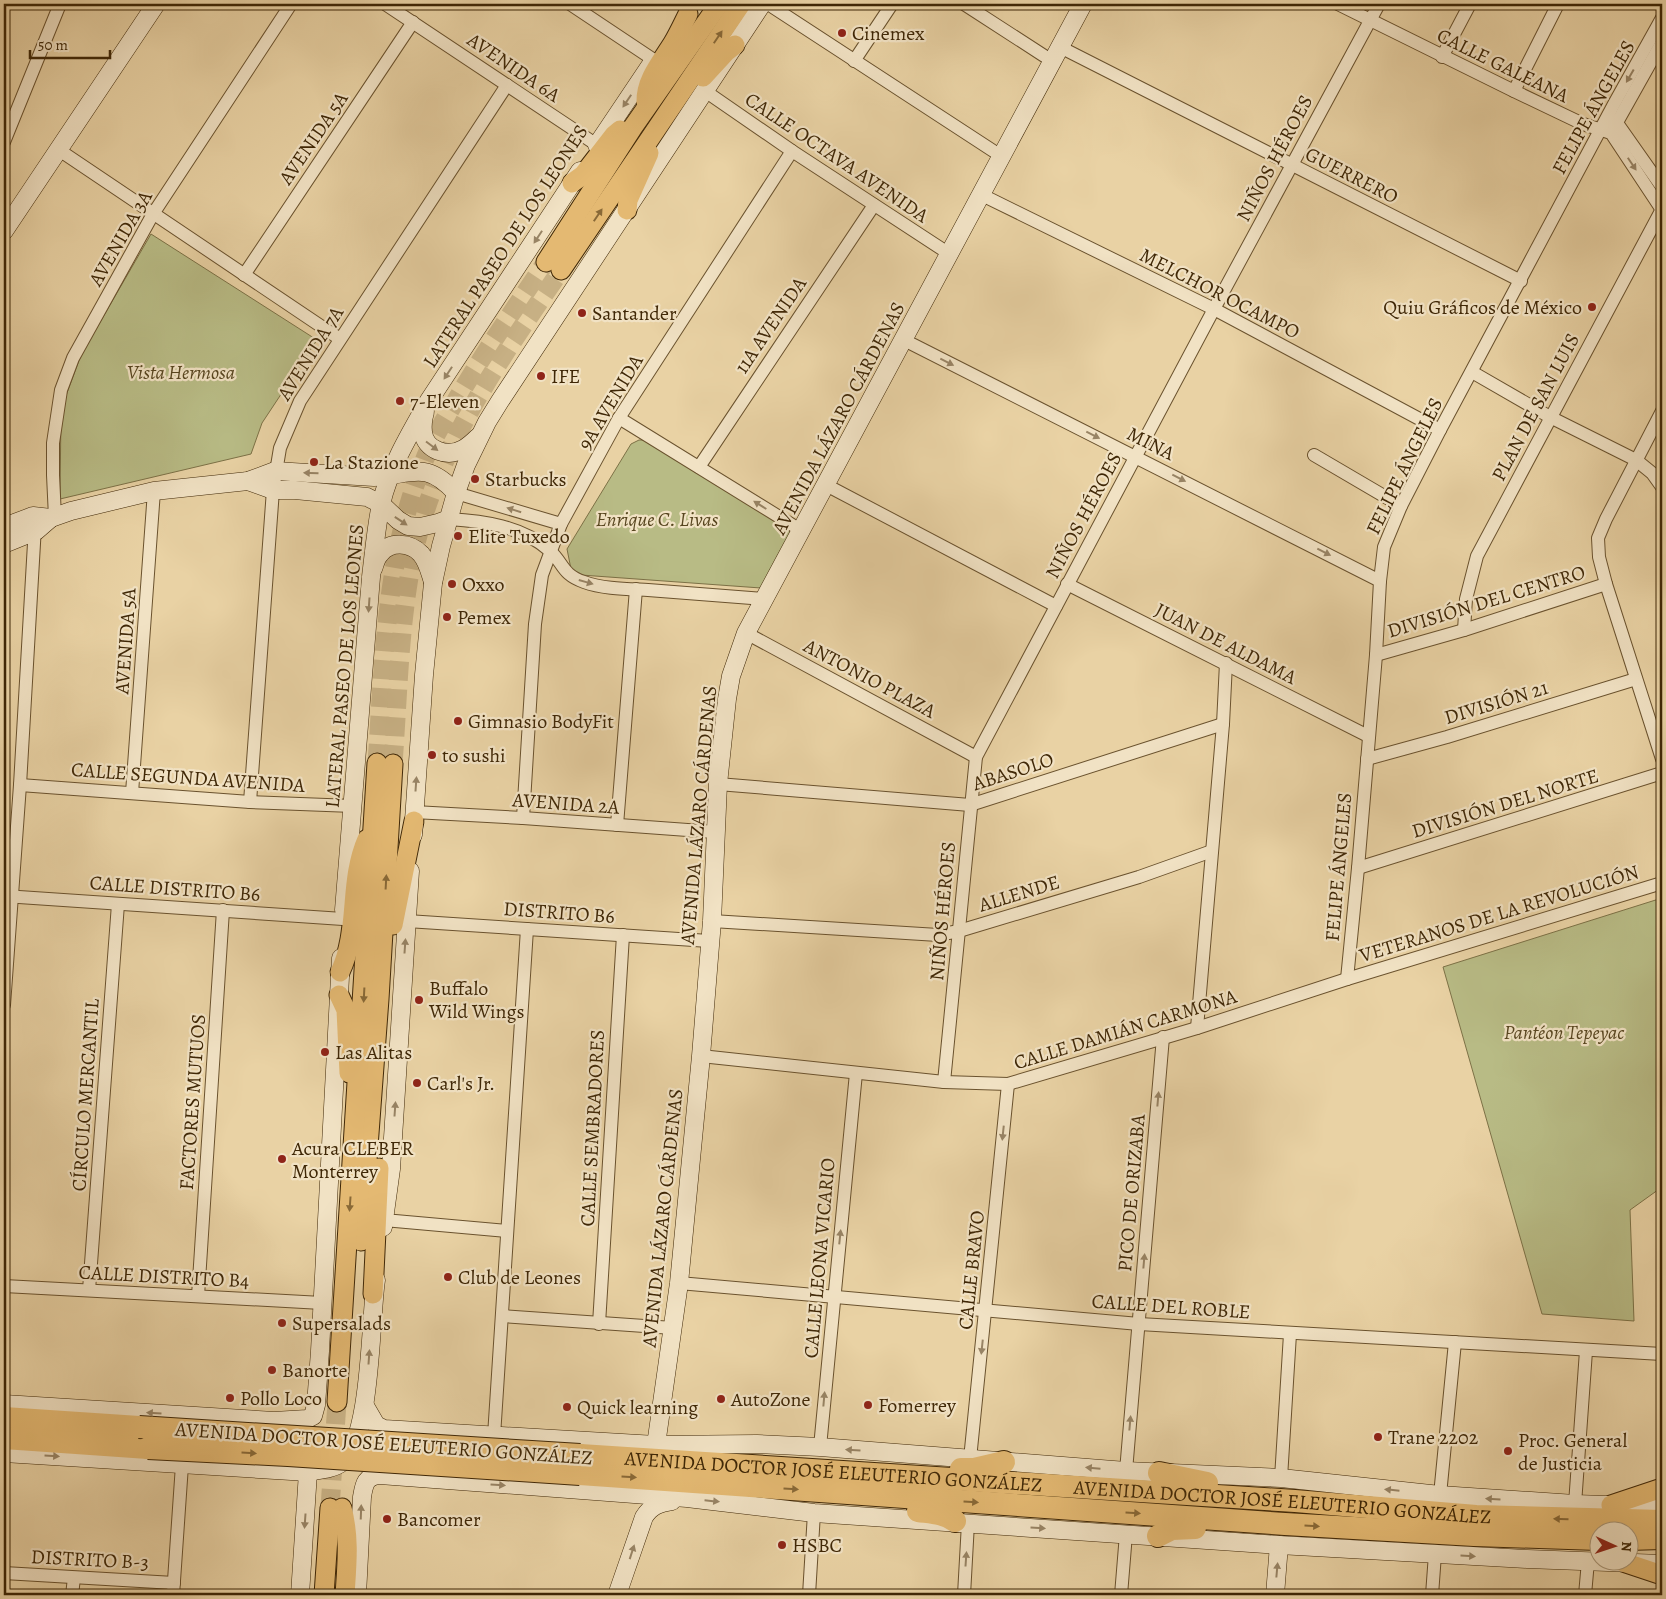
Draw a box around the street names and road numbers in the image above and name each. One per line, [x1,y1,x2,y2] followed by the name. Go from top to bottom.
[1432,22,1574,109] street label: CALLE GALEANA
[461,26,566,109] street label: AVENIDA 6A
[1545,35,1641,179] street label: FELIPE ÁNGELES
[272,86,354,191] street label: AVENIDA 5A
[740,86,934,229] street label: CALLE OCTAVA AVENIDA
[1230,90,1319,226] street label: NIÑOS HÉROES
[417,120,594,373] street label: LATERAL PASEO DE LOS LEONES
[1301,141,1403,210] street label: GUERRERO
[82,185,159,292] street label: AVENIDA 3A
[1135,241,1305,346] street label: MELCHOR OCAMPO
[728,271,813,379] street label: 11A AVENIDA
[765,297,911,540] street label: AVENIDA LÁZARO CÁRDENAS
[270,301,350,406] street label: AVENIDA 7A
[1485,329,1586,486] street label: PLAN DE SAN LUIS
[571,349,650,455] street label: 9A AVENIDA
[1360,393,1449,539] street label: FELIPE ÁNGELES
[1122,420,1179,467] street label: MINA
[1039,447,1128,583] street label: NIÑOS HÉROES
[319,523,370,809] street label: LATERAL PASEO DE LOS LEONES
[1384,558,1589,644] street label: DIVISIÓN DEL CENTRO
[108,587,143,696] street label: AVENIDA 5A
[1150,596,1301,691] street label: JUAN DE ALDAMA
[798,632,941,725] street label: ANTONIO PLAZA
[1441,674,1551,731] street label: DIVISIÓN 21
[674,684,723,947] street label: AVENIDA LÁZARO CÁRDENAS
[968,746,1057,798] street label: ABASOLO
[70,756,306,799] street label: CALLE SEGUNDA AVENIDA
[1408,762,1602,845] street label: DIVISIÓN DEL NORTE
[511,786,621,821] street label: AVENIDA 2A
[1319,792,1358,943] street label: FELIPE ÁNGELES
[923,840,962,982] street label: NIÑOS HÉROES
[1355,858,1642,969] street label: VETERANOS DE LA REVOLUCIÓN
[974,868,1063,919] street label: ALLENDE
[89,869,261,908] street label: CALLE DISTRITO B6
[502,895,616,930] street label: DISTRITO B6
[1010,983,1240,1076] street label: CALLE DAMIÁN CARMONA
[65,997,106,1192] street label: CÍRCULO MERCANTIL
[173,1013,212,1191] street label: FACTORES MUTUOS
[574,1029,611,1227] street label: CALLE SEMBRADORES
[635,1087,690,1350] street label: AVENIDA LÁZARO CÁRDENAS
[1111,1113,1152,1273] street label: PICO DE ORIZABA
[797,1157,842,1359] street label: CALLE LEONA VICARIO
[952,1209,991,1331] street label: CALLE BRAVO
[78,1259,250,1294] street label: CALLE DISTRITO B4
[1091,1287,1251,1326] street label: CALLE DEL ROBLE
[173,1415,594,1472] street label: AVENIDA DOCTOR JOSÉ ELEUTERIO GONZÁLEZ
[623,1445,1043,1499] street label: AVENIDA DOCTOR JOSÉ ELEUTERIO GONZÁLEZ
[1072,1474,1492,1530] street label: AVENIDA DOCTOR JOSÉ ELEUTERIO GONZÁLEZ
[30,1543,150,1576] street label: DISTRITO B-3

